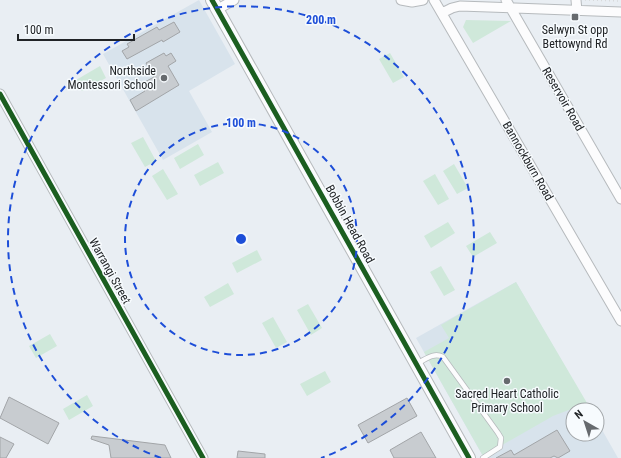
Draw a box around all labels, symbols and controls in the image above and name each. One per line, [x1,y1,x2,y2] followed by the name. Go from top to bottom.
[570,12,580,22] marker: Selwyn St opp Bettowynd Rd
[306,13,336,27] text: 200 m
[18,16,134,42] scale bar
[24,23,54,37] text: 100 m
[542,23,608,51] place label: Selwyn St opp Bettowynd Rd
[67,64,156,92] place label: Northside Montessori School
[539,65,587,133] street label: Reservoir Road
[159,73,169,83] marker: Northside Montessori School
[226,116,256,130] text: 100 m
[500,119,556,203] street label: Bannockburn Road
[323,182,377,266] street label: Bobbin Head Road
[234,232,248,246] centre of rings
[86,236,134,307] street label: Warrangi Street
[502,376,512,386] marker: Sacred Heart Catholic Primary School
[455,387,559,415] place label: Sacred Heart Catholic Primary School
[565,402,605,442] north arrow
[572,407,586,422] text: N

